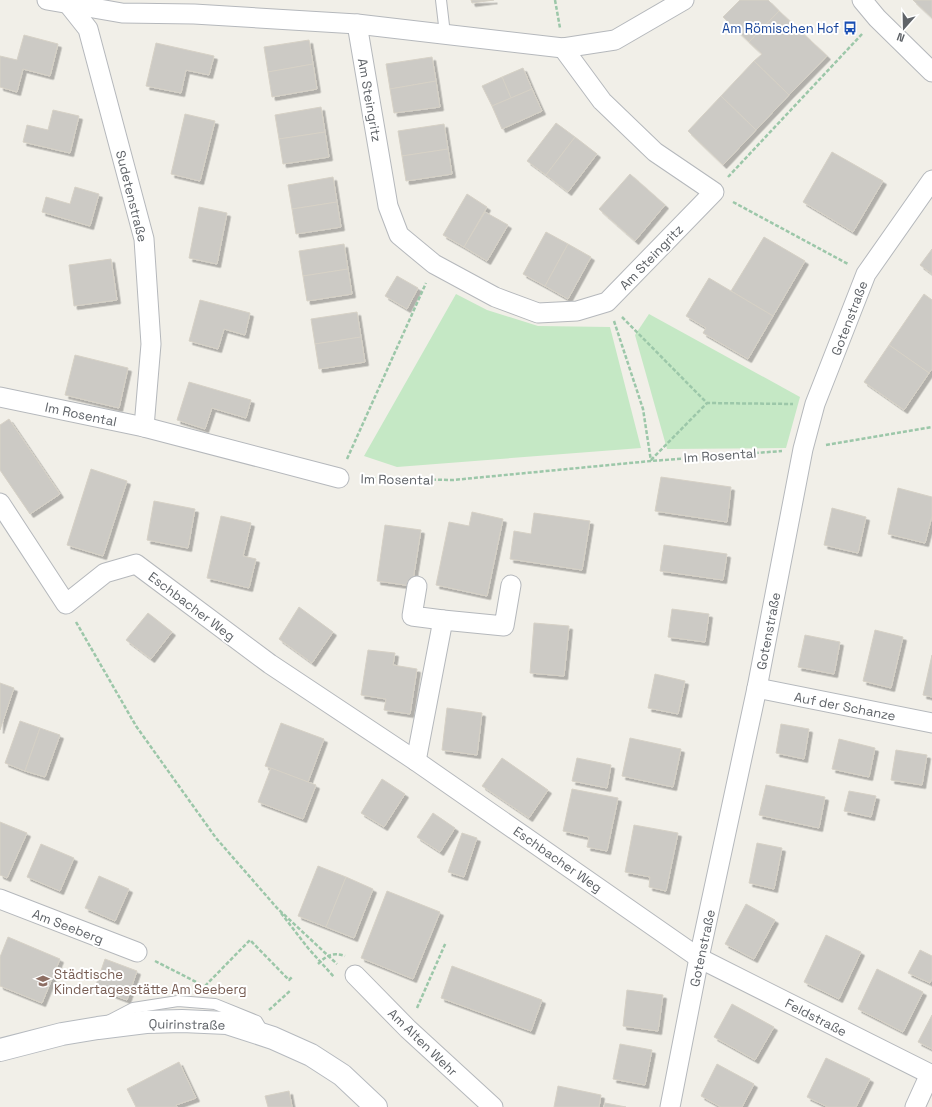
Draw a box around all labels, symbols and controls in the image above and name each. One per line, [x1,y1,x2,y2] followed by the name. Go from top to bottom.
[884,8,924,48] north arrow
[722,20,839,37] place label: Am Römischen Hof
[842,20,858,36] bus stop icon: Am Römischen Hof
[895,30,906,45] text: N
[354,57,385,143] street label: Am Steingritz
[112,149,151,244] street label: Sudetenstraße
[616,221,687,294] street label: Am Steingritz
[827,278,871,358] street label: Gotenstraße
[43,399,118,430] street label: Im Rosental
[683,444,757,467] street label: Im Rosental
[360,470,434,489] street label: Im Rosental
[145,568,239,645] street label: Eschbacher Weg
[753,591,784,671] street label: Gotenstraße
[793,688,897,725] street label: Auf der Schanze
[510,823,605,896] street label: Eschbacher Weg
[30,905,106,948] street label: Am Seeberg
[686,908,719,988] street label: Gotenstraße
[54,966,246,998] place label: Städtische Kindertagesstätte Am Seeberg
[35,973,51,989] school or university icon: Städtische Kindertagesstätte Am Seeberg
[782,995,849,1040] street label: Feldstraße
[384,1005,461,1080] street label: Am Alten Wehr
[149,1015,225,1034] street label: Quirinstraße

